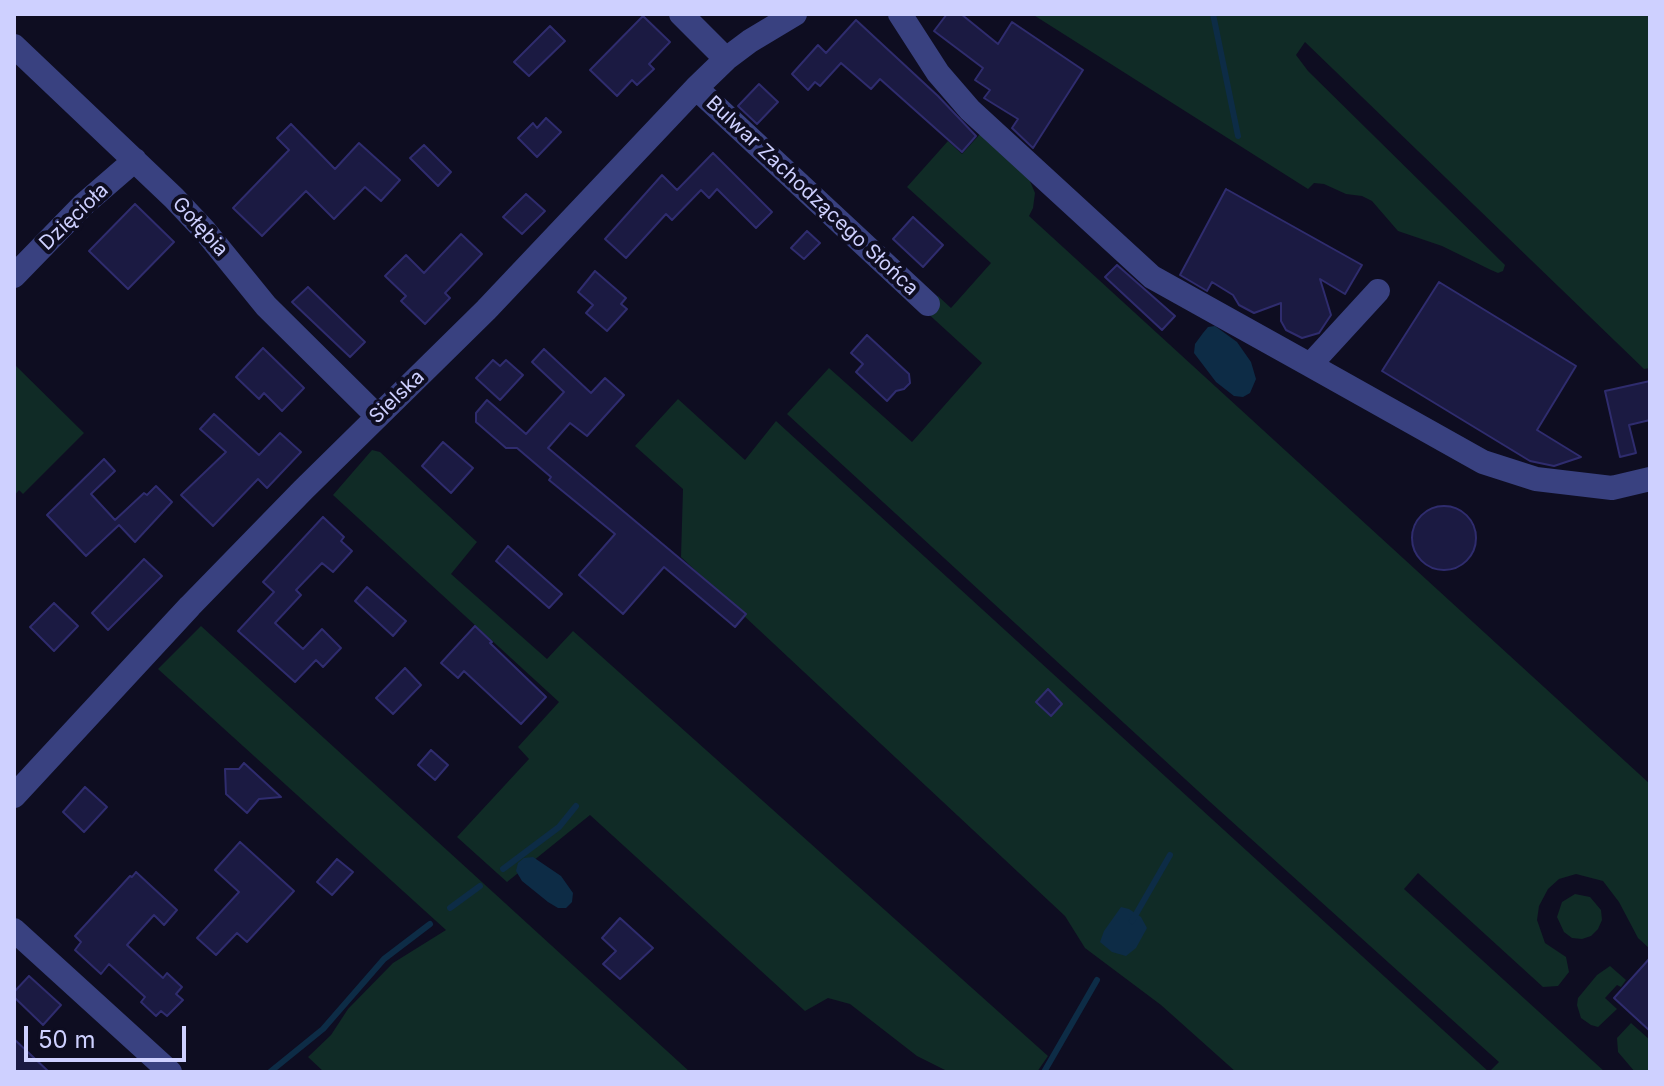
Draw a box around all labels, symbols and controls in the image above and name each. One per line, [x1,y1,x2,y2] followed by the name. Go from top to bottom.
[701,91,923,301] street label: Bulwar Zachodzącego Słońca
[35,178,113,256] street label: Dzięcioła
[167,192,233,262] street label: Gołębia
[365,365,429,429] street label: Sielska
[28,1010,190,1060] scale bar
[38,1025,96,1054] text: 50 m

